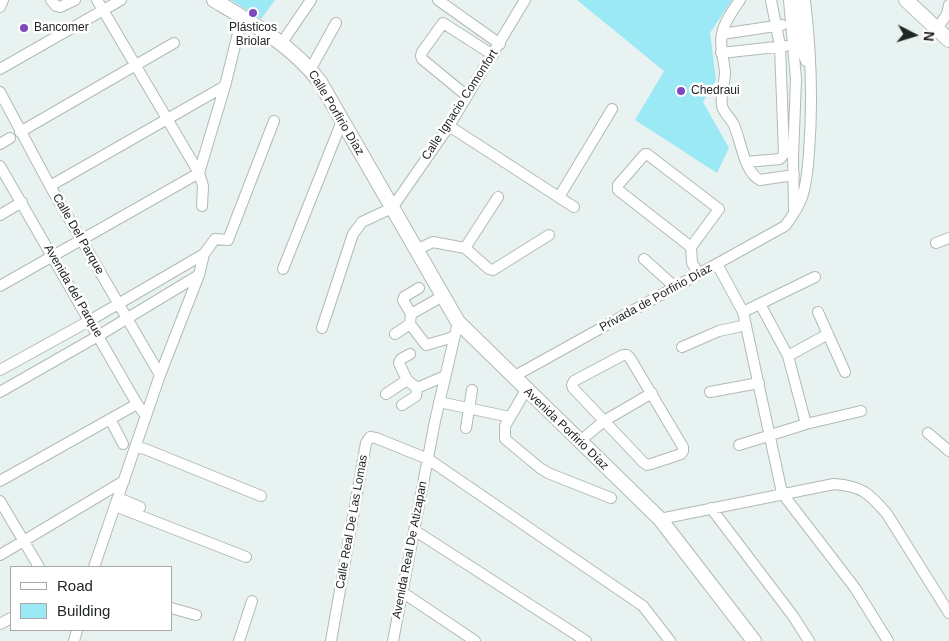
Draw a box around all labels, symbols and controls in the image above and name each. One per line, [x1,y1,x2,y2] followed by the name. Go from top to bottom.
[247,7,259,19] marker: Plásticos Briolar
[889,10,939,60] north arrow
[34,21,89,35] place label: Bancomer
[229,21,277,49] place label: Plásticos Briolar
[18,22,30,34] marker: Bancomer
[921,31,937,42] text: N
[419,47,501,163] street label: Calle Ignacio Comonfort
[305,68,367,158] street label: Calle Porfirio Díaz
[691,84,740,98] place label: Chedraui
[675,85,687,97] marker: Chedraui
[49,191,107,277] street label: Calle Del Parque
[41,242,105,340] street label: Avenida del Parque
[597,261,715,335] street label: Privada de Porfirio Díaz
[521,385,611,473] street label: Avenida Porfirio Díaz
[333,454,371,590] street label: Calle Real De Las Lomas
[390,480,430,620] street label: Avenida Real De Atizapan
[10,566,172,631] legend
[57,577,93,594] text: Road
[57,602,110,619] text: Building

